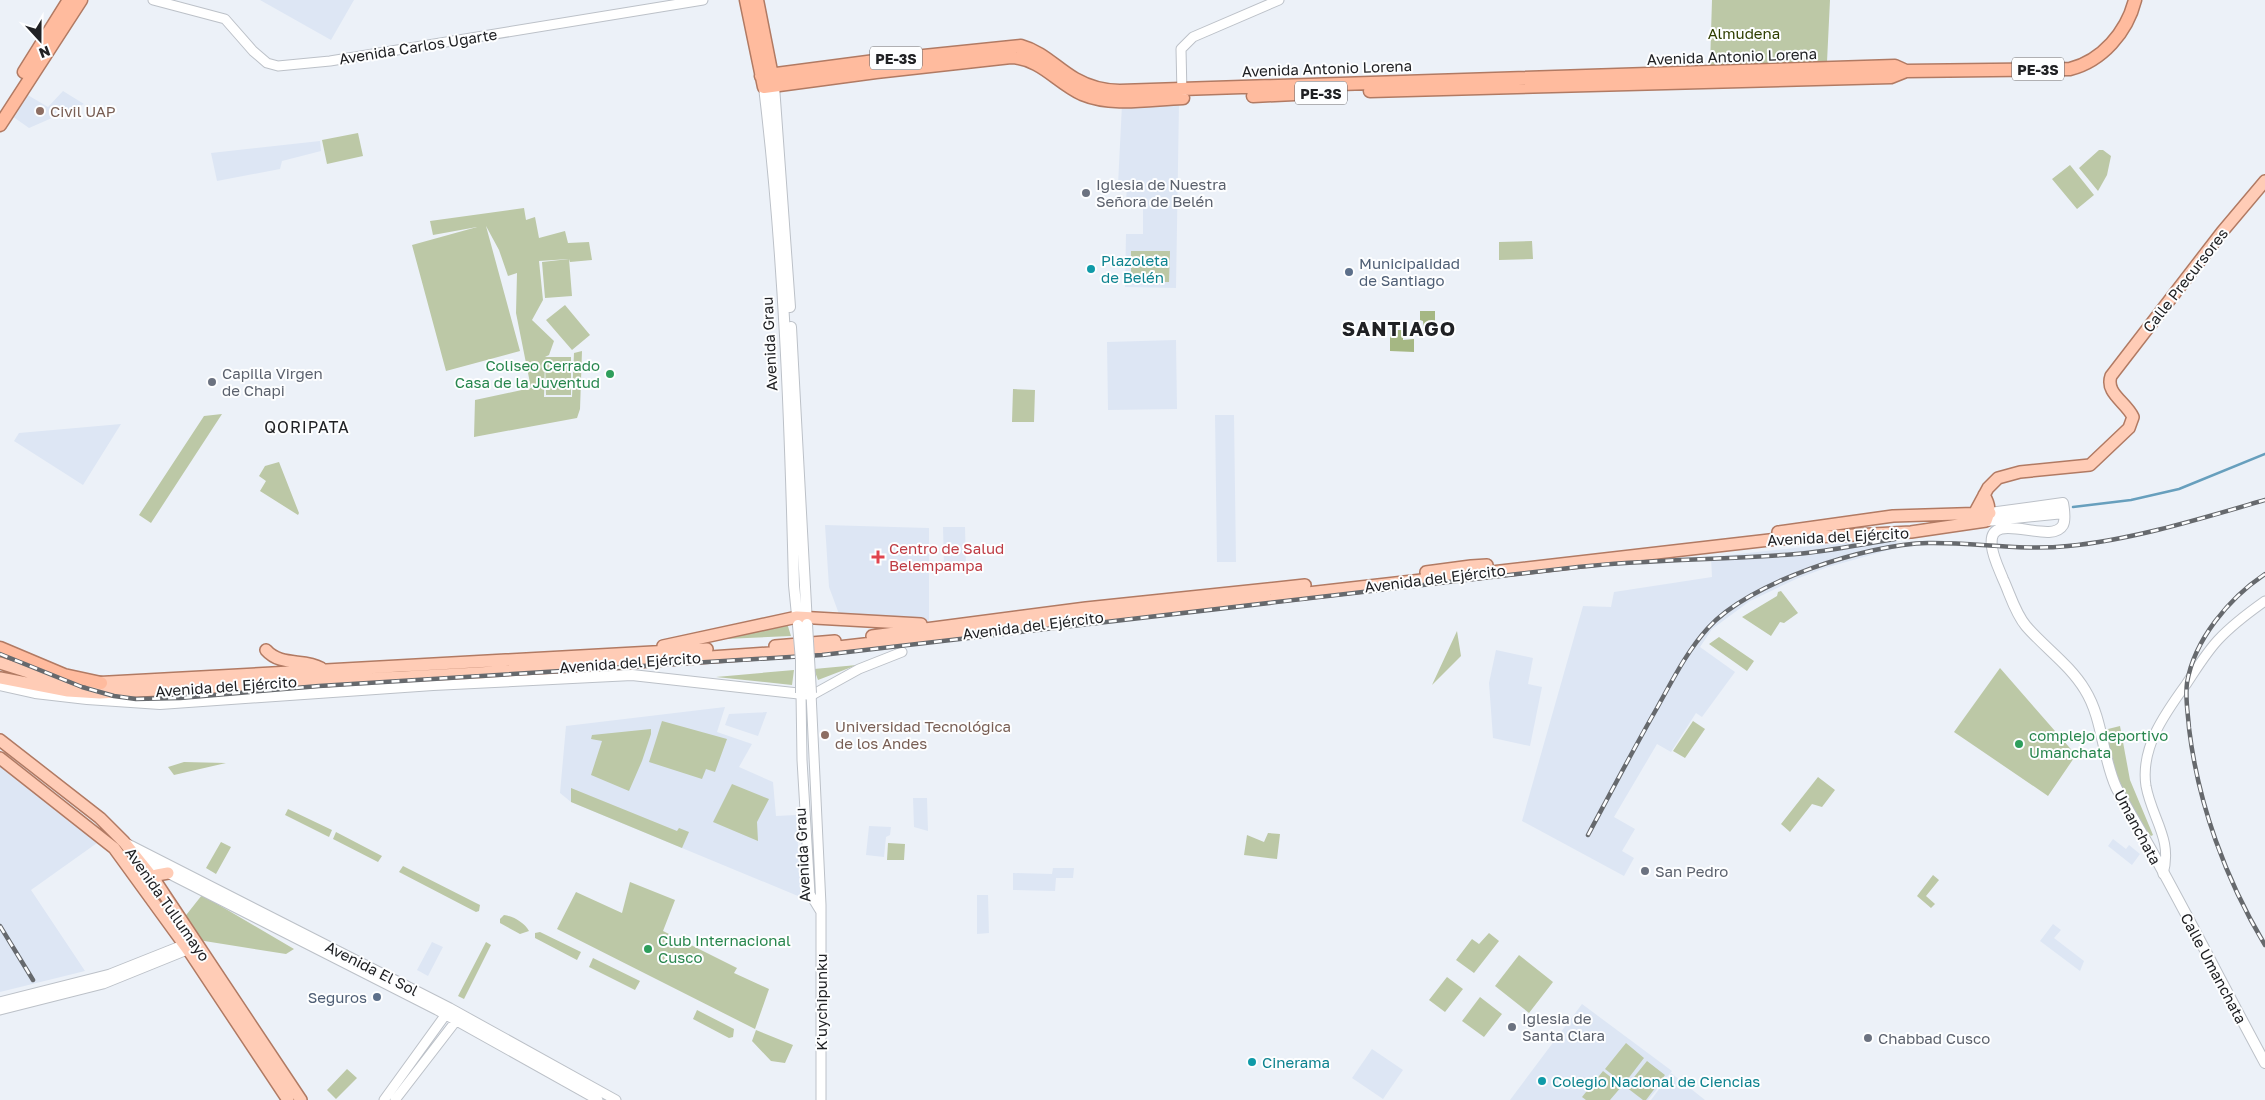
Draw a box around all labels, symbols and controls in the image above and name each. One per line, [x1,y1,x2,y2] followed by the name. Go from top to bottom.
[15,15,65,65] north arrow
[1708,24,1780,42] park label: Almudena
[338,25,499,67] street label: Avenida Carlos Ugarte
[37,43,53,62] text: N
[1647,44,1817,68] street label: Avenida Antonio Lorena
[870,46,922,70] road number: PE-3S
[1242,56,1412,80] street label: Avenida Antonio Lorena
[2012,58,2064,80] road number: PE-3S
[1295,82,1347,105] road number: PE-3S
[50,102,116,120] place label: Civil UAP
[34,105,46,117] marker: Civil UAP
[1096,175,1226,210] place label: Iglesia de Nuestra Señora de Belén
[1080,187,1092,199] marker: Iglesia de Nuestra Señora de Belén
[2139,224,2231,336] street label: Calle Precursores
[1101,251,1169,286] place label: Plazoleta de Belén
[1359,254,1460,289] place label: Municipalidad de Santiago
[1085,263,1097,275] marker: Plazoleta de Belén
[1343,266,1355,278] marker: Municipalidad de Santiago
[758,296,780,392] street label: Avenida Grau
[1342,316,1456,340] district label: SANTIAGO
[455,356,600,391] place label: Coliseo Cerrado Casa de la Juventud
[222,364,323,399] place label: Capilla Virgen de Chapi
[604,368,616,380] marker: Coliseo Cerrado Casa de la Juventud
[206,376,218,388] marker: Capilla Virgen de Chapi
[264,417,350,437] district label: QORIPATA
[1767,523,1909,549] street label: Avenida del Ejército
[889,539,1004,574] place label: Centro de Salud Belempampa
[871,550,885,564] marker: Centro de Salud Belempampa
[1363,560,1507,596] street label: Avenida del Ejército
[961,607,1105,643] street label: Avenida del Ejército
[559,648,701,676] street label: Avenida del Ejército
[155,672,297,700] street label: Avenida del Ejército
[835,717,1011,752] place label: Universidad Tecnológica de los Andes
[2029,726,2168,761] place label: complejo deportivo Umanchata
[819,729,831,741] marker: Universidad Tecnológica de los Andes
[2013,738,2025,750] marker: complejo deportivo Umanchata
[2111,787,2165,867] street label: Umanchata
[791,807,813,903] street label: Avenida Grau
[122,844,214,964] street label: Avenida Tullumayo
[1655,862,1728,880] place label: San Pedro
[1639,865,1651,877] marker: San Pedro
[2177,910,2251,1026] street label: Calle Umanchata
[658,931,791,966] place label: Club Internacional Cusco
[323,937,422,999] street label: Avenida El Sol
[642,943,654,955] marker: Club Internacional Cusco
[812,953,830,1051] street label: K'uychipunku
[308,988,367,1006] place label: Seguros
[371,991,383,1003] marker: Seguros
[1522,1009,1605,1044] place label: Iglesia de Santa Clara
[1506,1021,1518,1033] marker: Iglesia de Santa Clara
[1878,1029,1990,1047] place label: Chabbad Cusco
[1862,1032,1874,1044] marker: Chabbad Cusco
[1262,1053,1330,1071] place label: Cinerama
[1246,1056,1258,1068] marker: Cinerama
[1552,1072,1760,1090] place label: Colegio Nacional de Ciencias
[1536,1075,1548,1087] marker: Colegio Nacional de Ciencias

